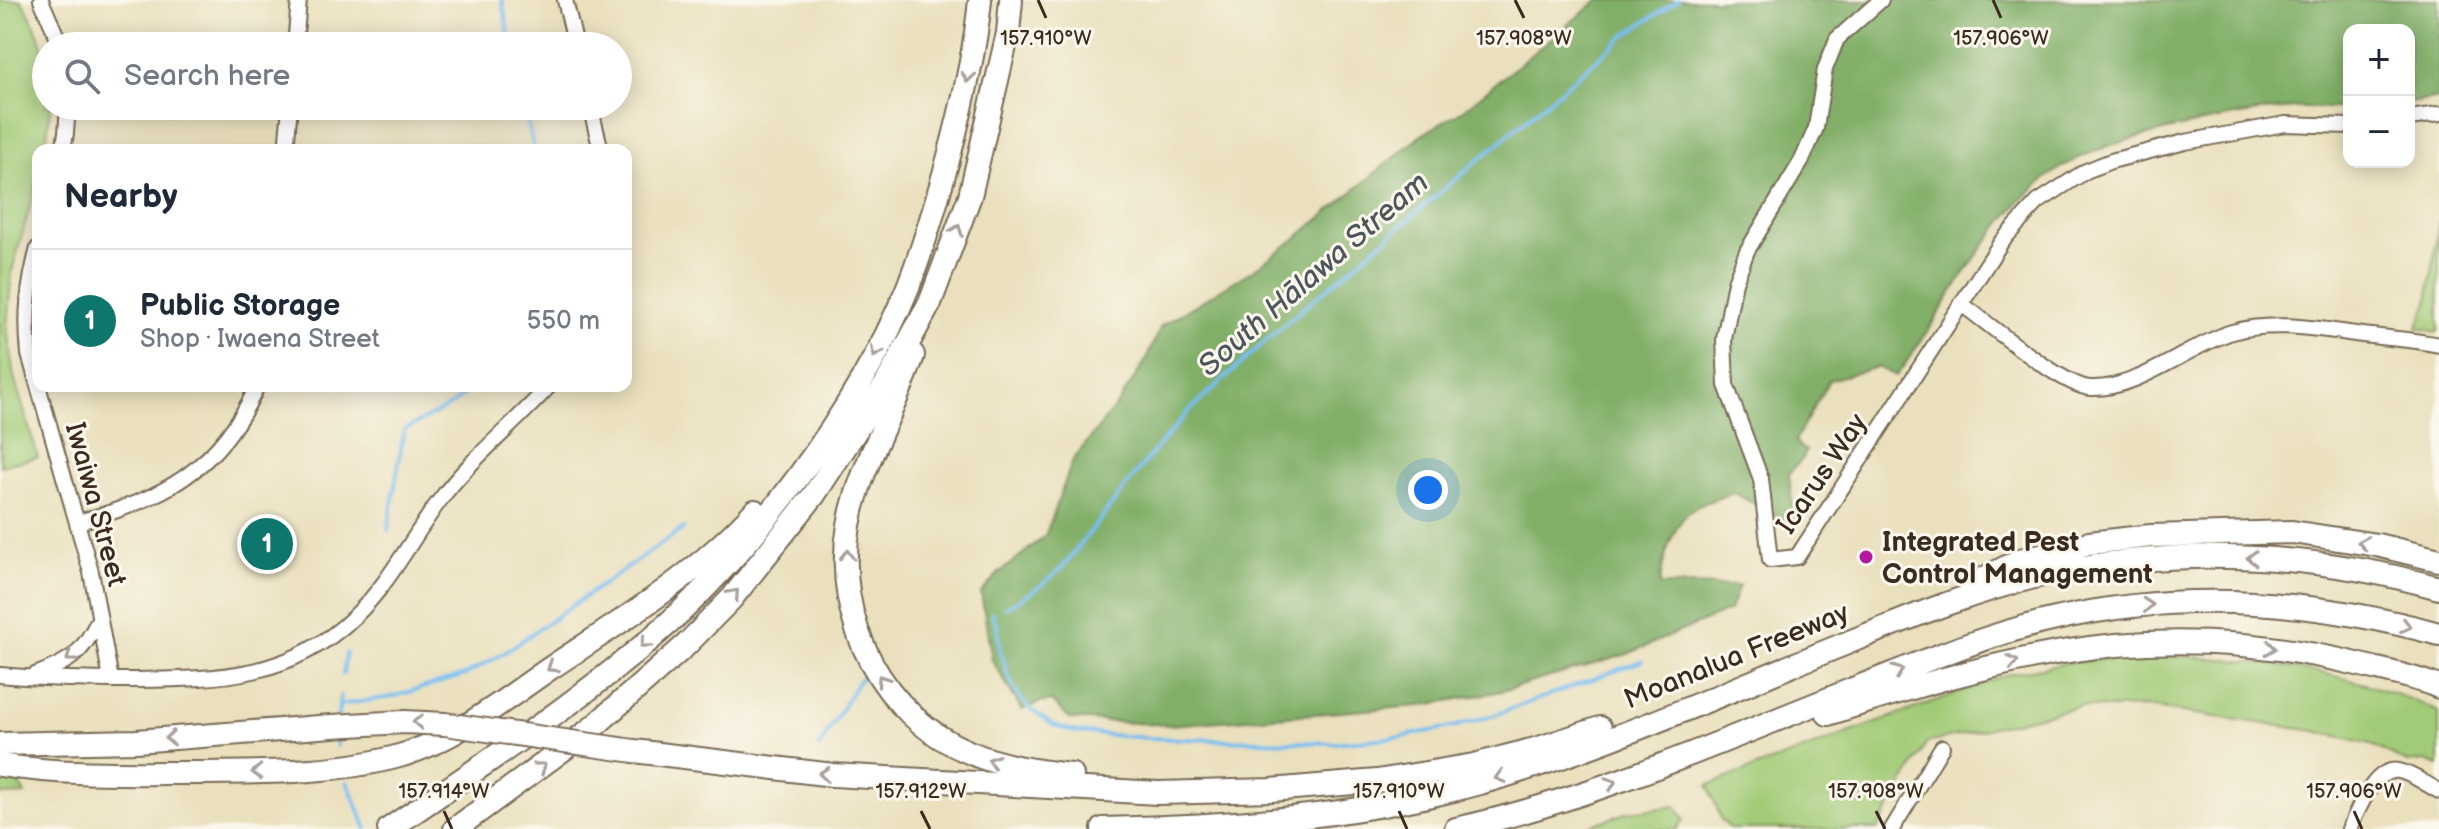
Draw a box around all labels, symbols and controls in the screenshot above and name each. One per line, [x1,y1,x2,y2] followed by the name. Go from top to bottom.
[2343,24,2415,168] map controls
[2343,24,2415,96] button: +
[1000,27,1092,51] text: 157.910°W
[1476,27,1572,51] text: 157.908°W
[1953,27,2049,51] text: 157.906°W
[32,32,632,120] search box
[60,54,104,98] icon: search
[124,58,290,94] text: Search here
[960,70,977,84] one-way arrow
[2343,96,2415,168] button: −
[1191,165,1436,384] water label: South Hālawa Stream
[64,176,178,217] text: Nearby
[947,224,964,238] one-way arrow
[140,288,340,324] text: Public Storage
[85,306,95,337] text: 1
[526,306,600,337] text: 550 m
[140,324,380,355] text: Shop · Iwaena Street
[870,344,885,359] one-way arrow
[1770,407,1875,540] street label: Icarus Way
[58,419,133,590] street label: Iwaiwa Street
[1408,470,1448,510] your location
[241,514,293,574] pin: 1
[1882,526,2153,591] place label: Integrated Pest Control Management
[2356,535,2370,552] one-way arrow
[838,548,856,561] one-way arrow
[1857,548,1875,566] marker: Integrated Pest Control Management
[2245,549,2258,567] one-way arrow
[725,589,739,604] one-way arrow
[1619,596,1854,717] street label: Moanalua Freeway
[2142,597,2155,614] one-way arrow
[2399,616,2413,633] one-way arrow
[640,633,654,648] one-way arrow
[2264,639,2278,656] one-way arrow
[65,647,80,661] one-way arrow
[2006,654,2019,671] one-way arrow
[546,657,561,672] one-way arrow
[1890,665,1904,681] one-way arrow
[876,674,891,688] one-way arrow
[411,714,424,731] one-way arrow
[163,729,176,746] one-way arrow
[986,754,1000,770] one-way arrow
[250,763,263,781] one-way arrow
[532,763,547,777] one-way arrow
[817,765,830,782] one-way arrow
[1493,767,1507,784] one-way arrow
[1603,777,1617,793] one-way arrow
[398,780,490,804] text: 157.914°W
[876,780,966,804] text: 157.912°W
[1353,780,1445,804] text: 157.910°W
[1828,780,1924,804] text: 157.908°W
[2306,780,2402,804] text: 157.906°W

